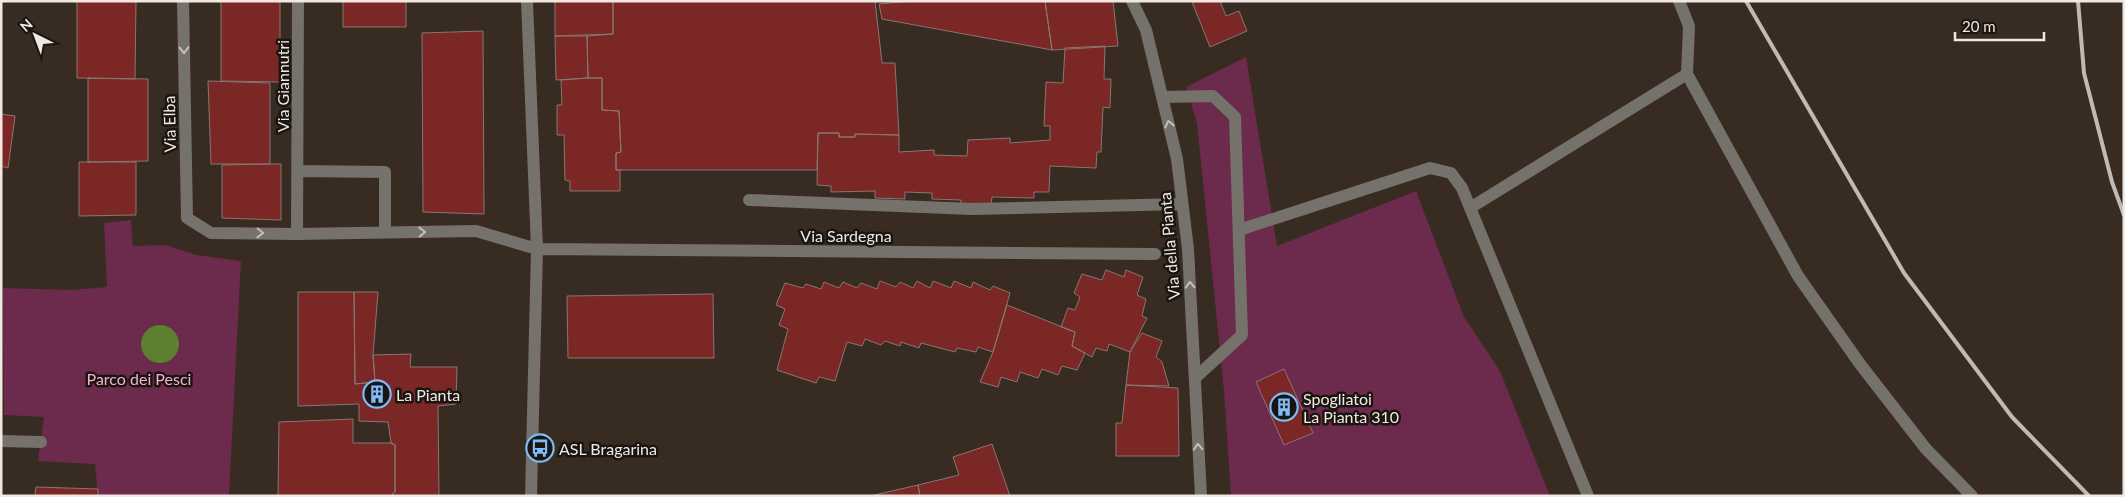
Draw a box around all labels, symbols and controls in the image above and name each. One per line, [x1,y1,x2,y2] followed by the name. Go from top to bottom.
[10,10,60,60] north arrow
[1955,10,2044,42] scale bar
[16,15,36,35] text: N
[1962,17,1996,35] text: 20 m
[273,40,292,132] street label: Via Giannutri
[179,46,189,54] one-way arrow
[159,96,179,152] street label: Via Elba
[1164,119,1175,128] one-way arrow
[1155,192,1183,300] street label: Via della Pianta
[800,226,892,245] street label: Via Sardegna
[419,227,427,237] one-way arrow
[256,228,264,239] one-way arrow
[1184,281,1195,289] one-way arrow
[87,369,191,388] park label: Parco dei Pesci
[362,379,392,409] building icon: La Pianta
[396,385,460,404] place label: La Pianta
[1303,389,1399,426] place label: Spogliatoi La Pianta 310
[1269,392,1299,422] building icon: Spogliatoi La Pianta 310
[525,433,555,463] bus stop icon: ASL Bragarina
[559,439,657,458] place label: ASL Bragarina
[1193,443,1204,451] one-way arrow

